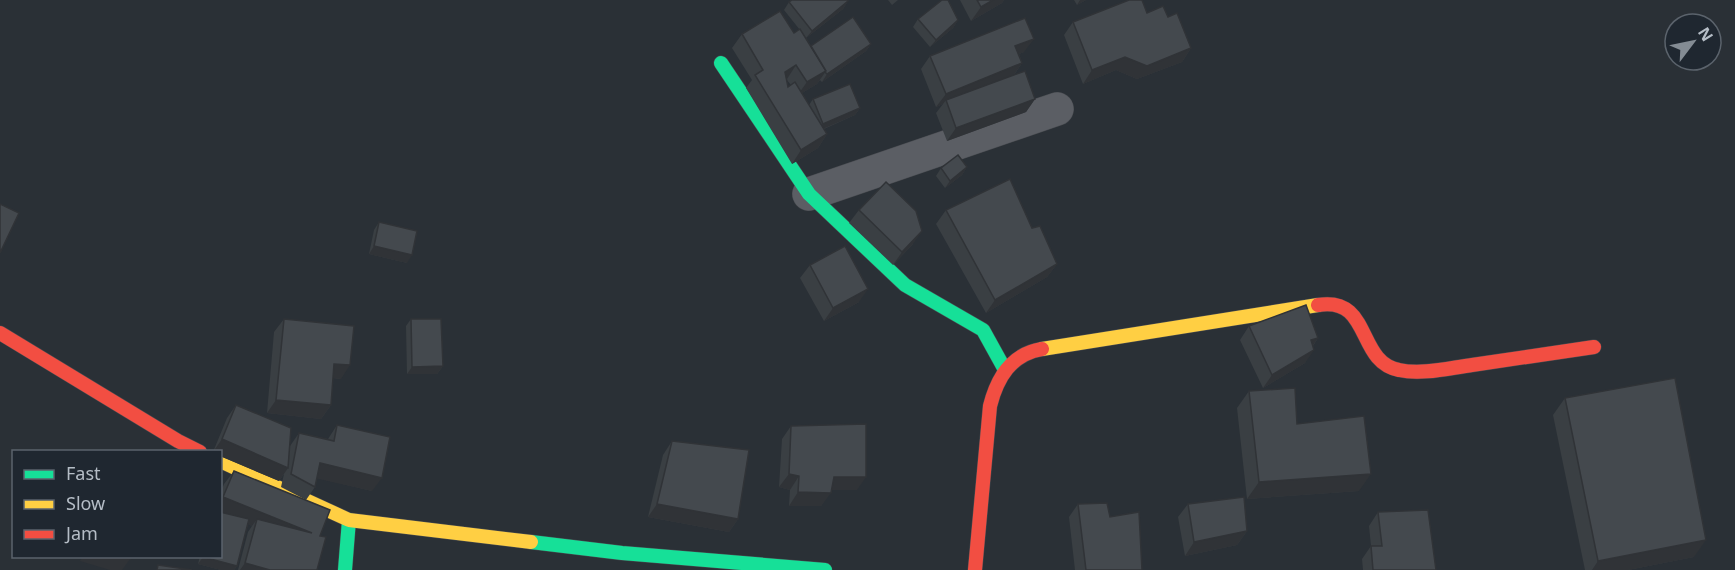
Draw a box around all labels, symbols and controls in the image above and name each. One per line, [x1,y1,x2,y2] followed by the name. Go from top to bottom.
[1663,12,1723,72] north arrow
[1693,23,1718,45] text: N
[12,450,222,558] legend
[66,461,101,485] text: Fast
[66,491,105,515] text: Slow
[64,521,98,545] text: Jam

